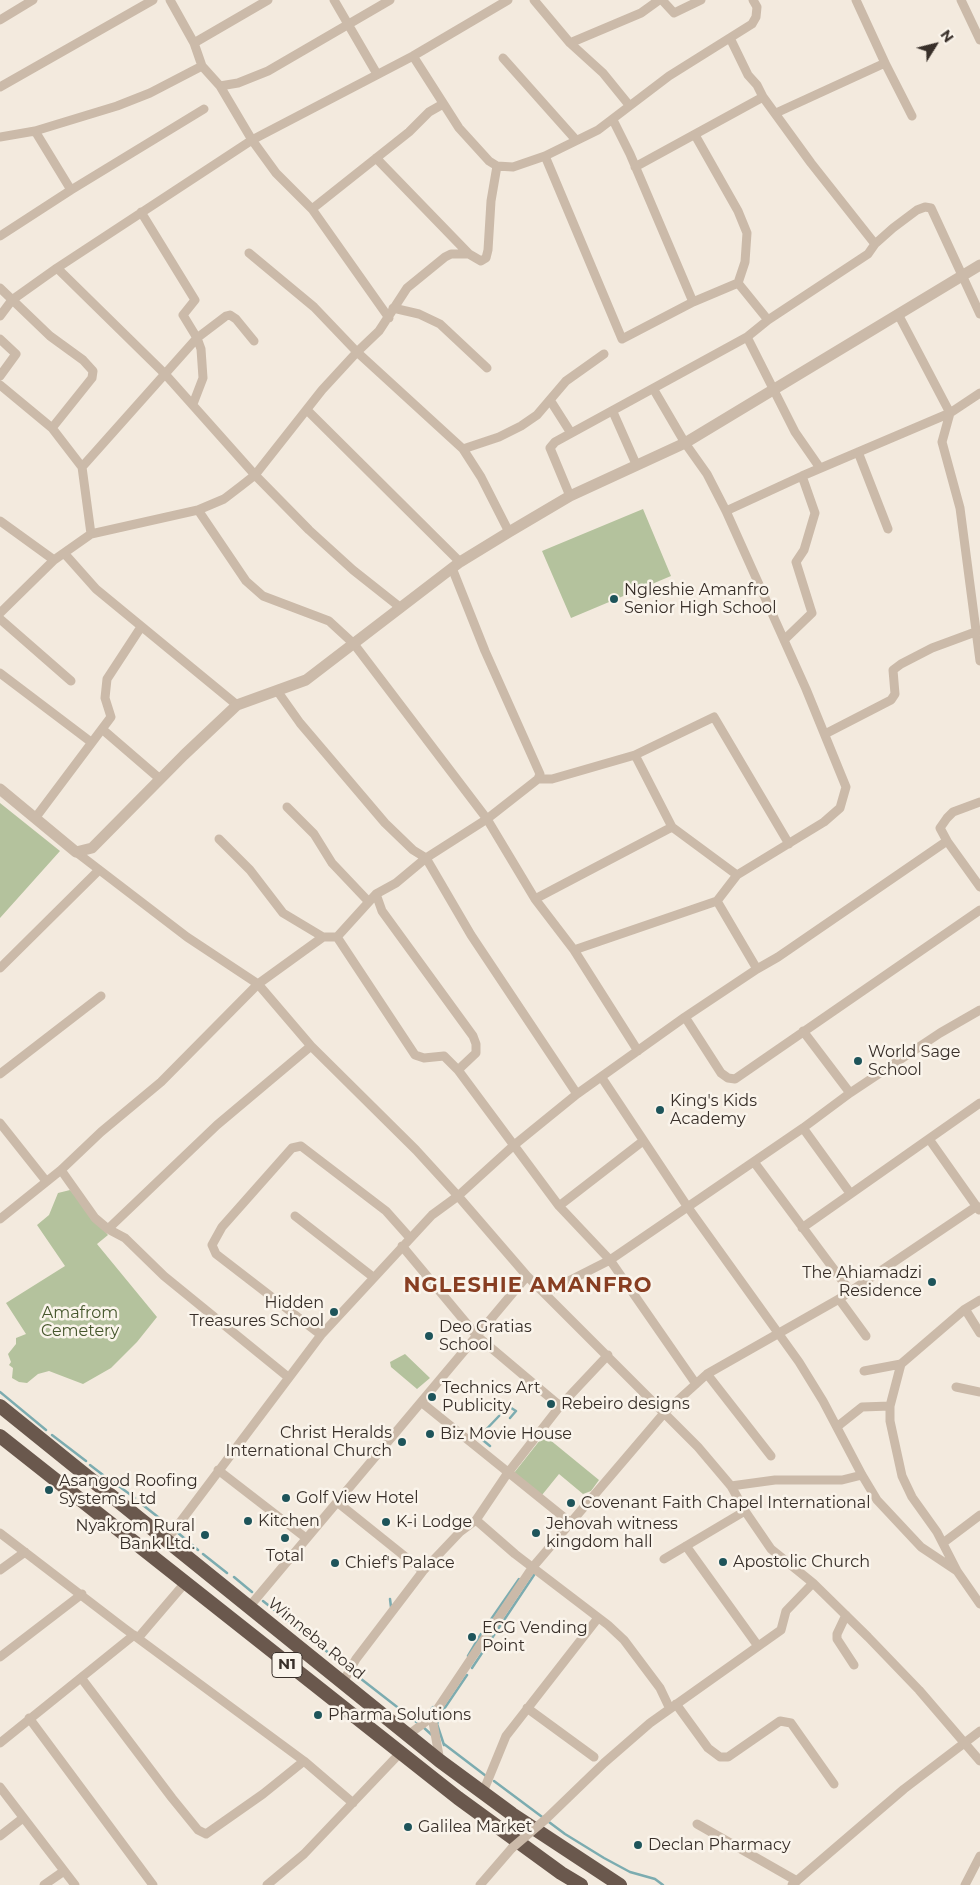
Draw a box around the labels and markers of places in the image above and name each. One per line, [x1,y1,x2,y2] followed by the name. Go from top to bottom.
[624,580,776,618] place label: Ngleshie Amanfro Senior High School
[608,593,620,605] marker: Ngleshie Amanfro Senior High School
[868,1042,960,1080] place label: World Sage School
[852,1055,864,1067] marker: World Sage School
[670,1091,757,1129] place label: King's Kids Academy
[654,1104,666,1116] marker: King's Kids Academy
[802,1263,922,1301] place label: The Ahiamadzi Residence
[926,1276,938,1288] marker: The Ahiamadzi Residence
[190,1293,324,1331] place label: Hidden Treasures School
[328,1306,340,1318] marker: Hidden Treasures School
[439,1317,532,1355] place label: Deo Gratias School
[423,1330,435,1342] marker: Deo Gratias School
[442,1378,540,1416] place label: Technics Art Publicity
[426,1391,438,1403] marker: Technics Art Publicity
[561,1394,690,1414] place label: Rebeiro designs
[545,1398,557,1410] marker: Rebeiro designs
[226,1423,392,1461] place label: Christ Heralds International Church
[440,1424,572,1444] place label: Biz Movie House
[424,1428,436,1440] marker: Biz Movie House
[396,1436,408,1448] marker: Christ Heralds International Church
[59,1471,198,1509] place label: Asangod Roofing Systems Ltd
[43,1484,55,1496] marker: Asangod Roofing Systems Ltd
[296,1488,418,1508] place label: Golf View Hotel
[280,1492,292,1504] marker: Golf View Hotel
[581,1493,871,1513] place label: Covenant Faith Chapel International
[565,1497,577,1509] marker: Covenant Faith Chapel International
[258,1511,320,1531] place label: Kitchen
[396,1512,472,1532] place label: K-i Lodge
[546,1514,678,1552] place label: Jehovah witness kingdom hall
[242,1515,254,1527] marker: Kitchen
[76,1516,195,1554] place label: Nyakrom Rural Bank Ltd.
[380,1516,392,1528] marker: K-i Lodge
[530,1527,542,1539] marker: Jehovah witness kingdom hall
[199,1529,211,1541] marker: Nyakrom Rural Bank Ltd.
[279,1532,291,1544] marker: Total
[266,1546,304,1566] place label: Total
[733,1552,870,1572] place label: Apostolic Church
[345,1553,455,1573] place label: Chief's Palace
[717,1556,729,1568] marker: Apostolic Church
[329,1557,341,1569] marker: Chief's Palace
[482,1618,588,1656] place label: ECG Vending Point
[466,1631,478,1643] marker: ECG Vending Point
[328,1705,471,1725] place label: Pharma Solutions
[312,1709,324,1721] marker: Pharma Solutions
[418,1817,532,1837] place label: Galilea Market
[402,1821,414,1833] marker: Galilea Market
[648,1835,791,1855] place label: Declan Pharmacy
[632,1839,644,1851] marker: Declan Pharmacy

